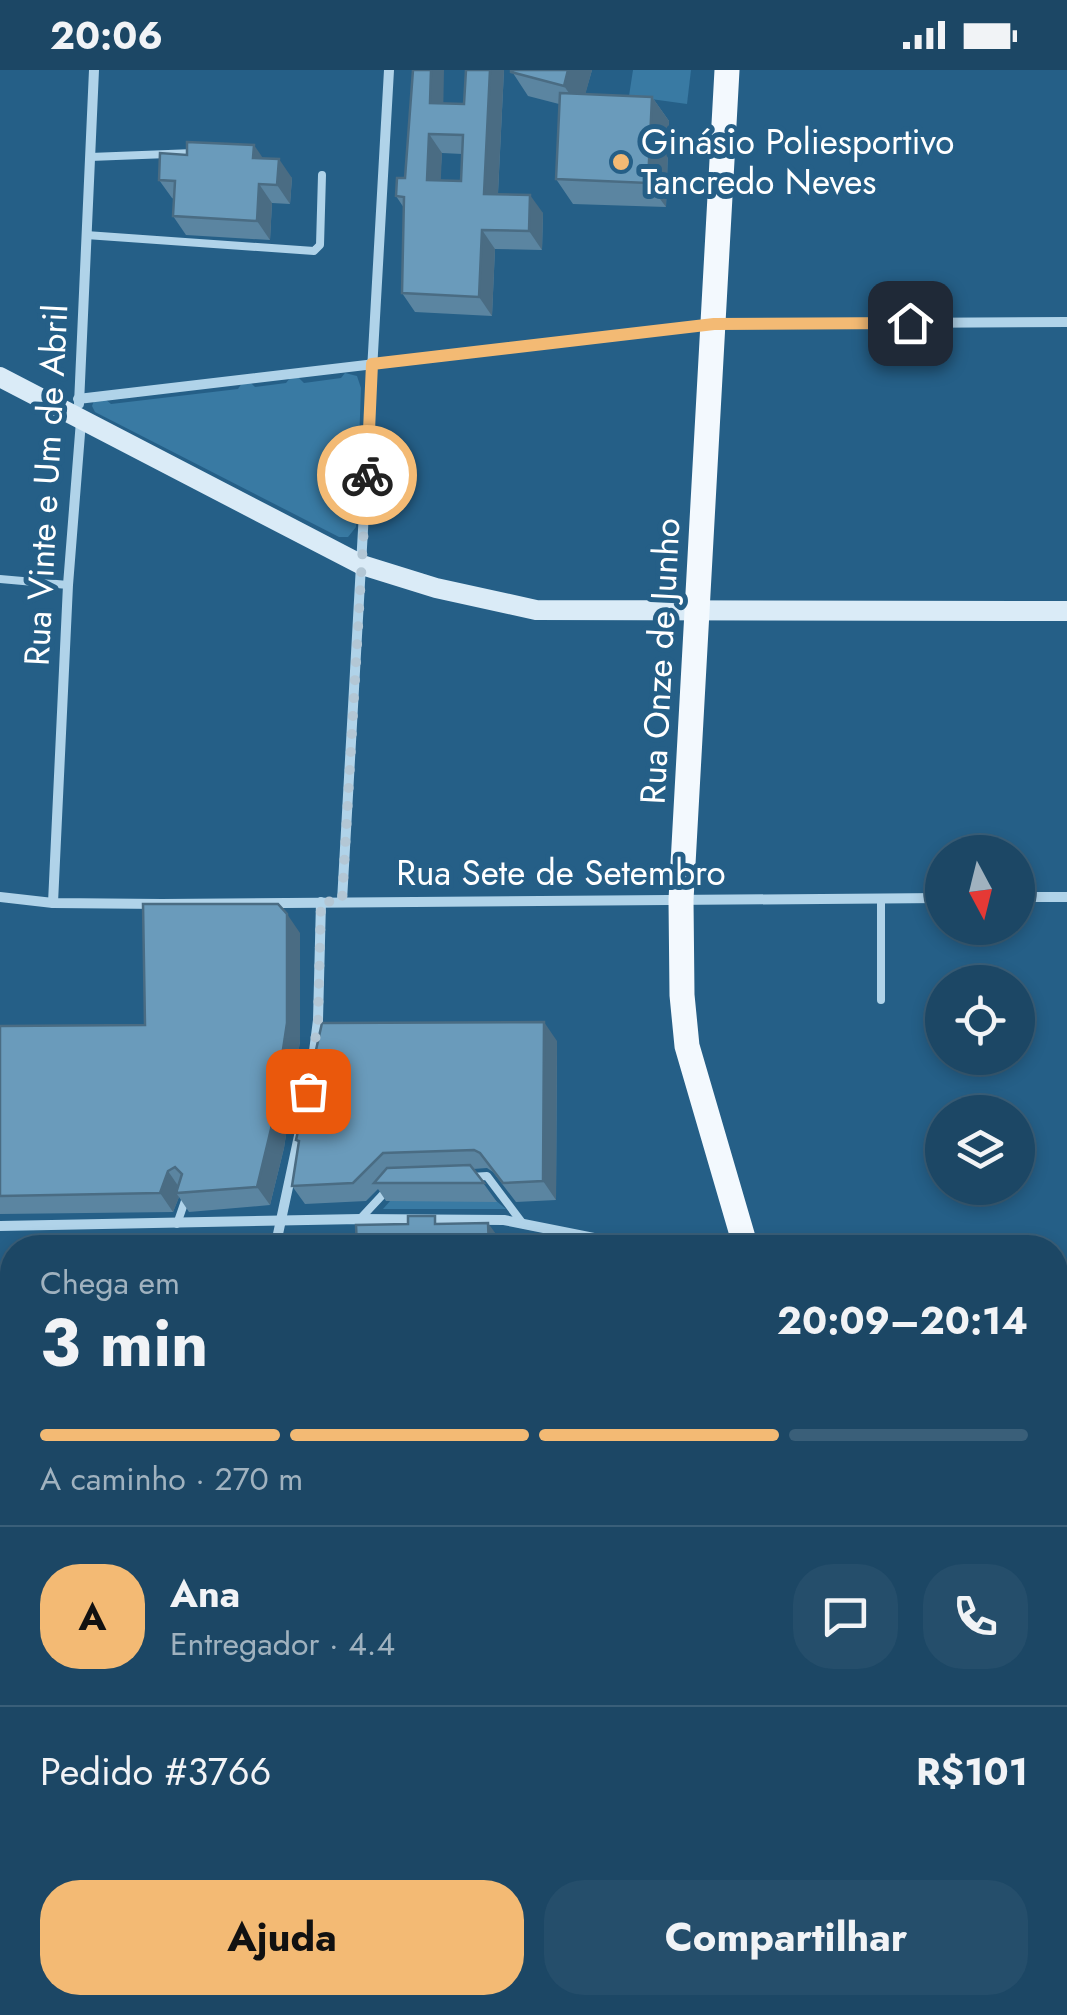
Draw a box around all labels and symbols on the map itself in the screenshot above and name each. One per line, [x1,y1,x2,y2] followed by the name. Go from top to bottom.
[641,117,954,207] place label: Ginásio Poliesportivo Tancredo Neves
[610,151,632,173] marker: Ginásio Poliesportivo Tancredo Neves
[868,281,953,366] pin
[12,303,80,667] street label: Rua Vinte e Um de Abril
[317,425,417,525] courier
[628,517,692,805] street label: Rua Onze de Junho
[925,835,1035,945] north arrow
[396,848,726,898] street label: Rua Sete de Setembro
[266,1049,351,1134] pin

